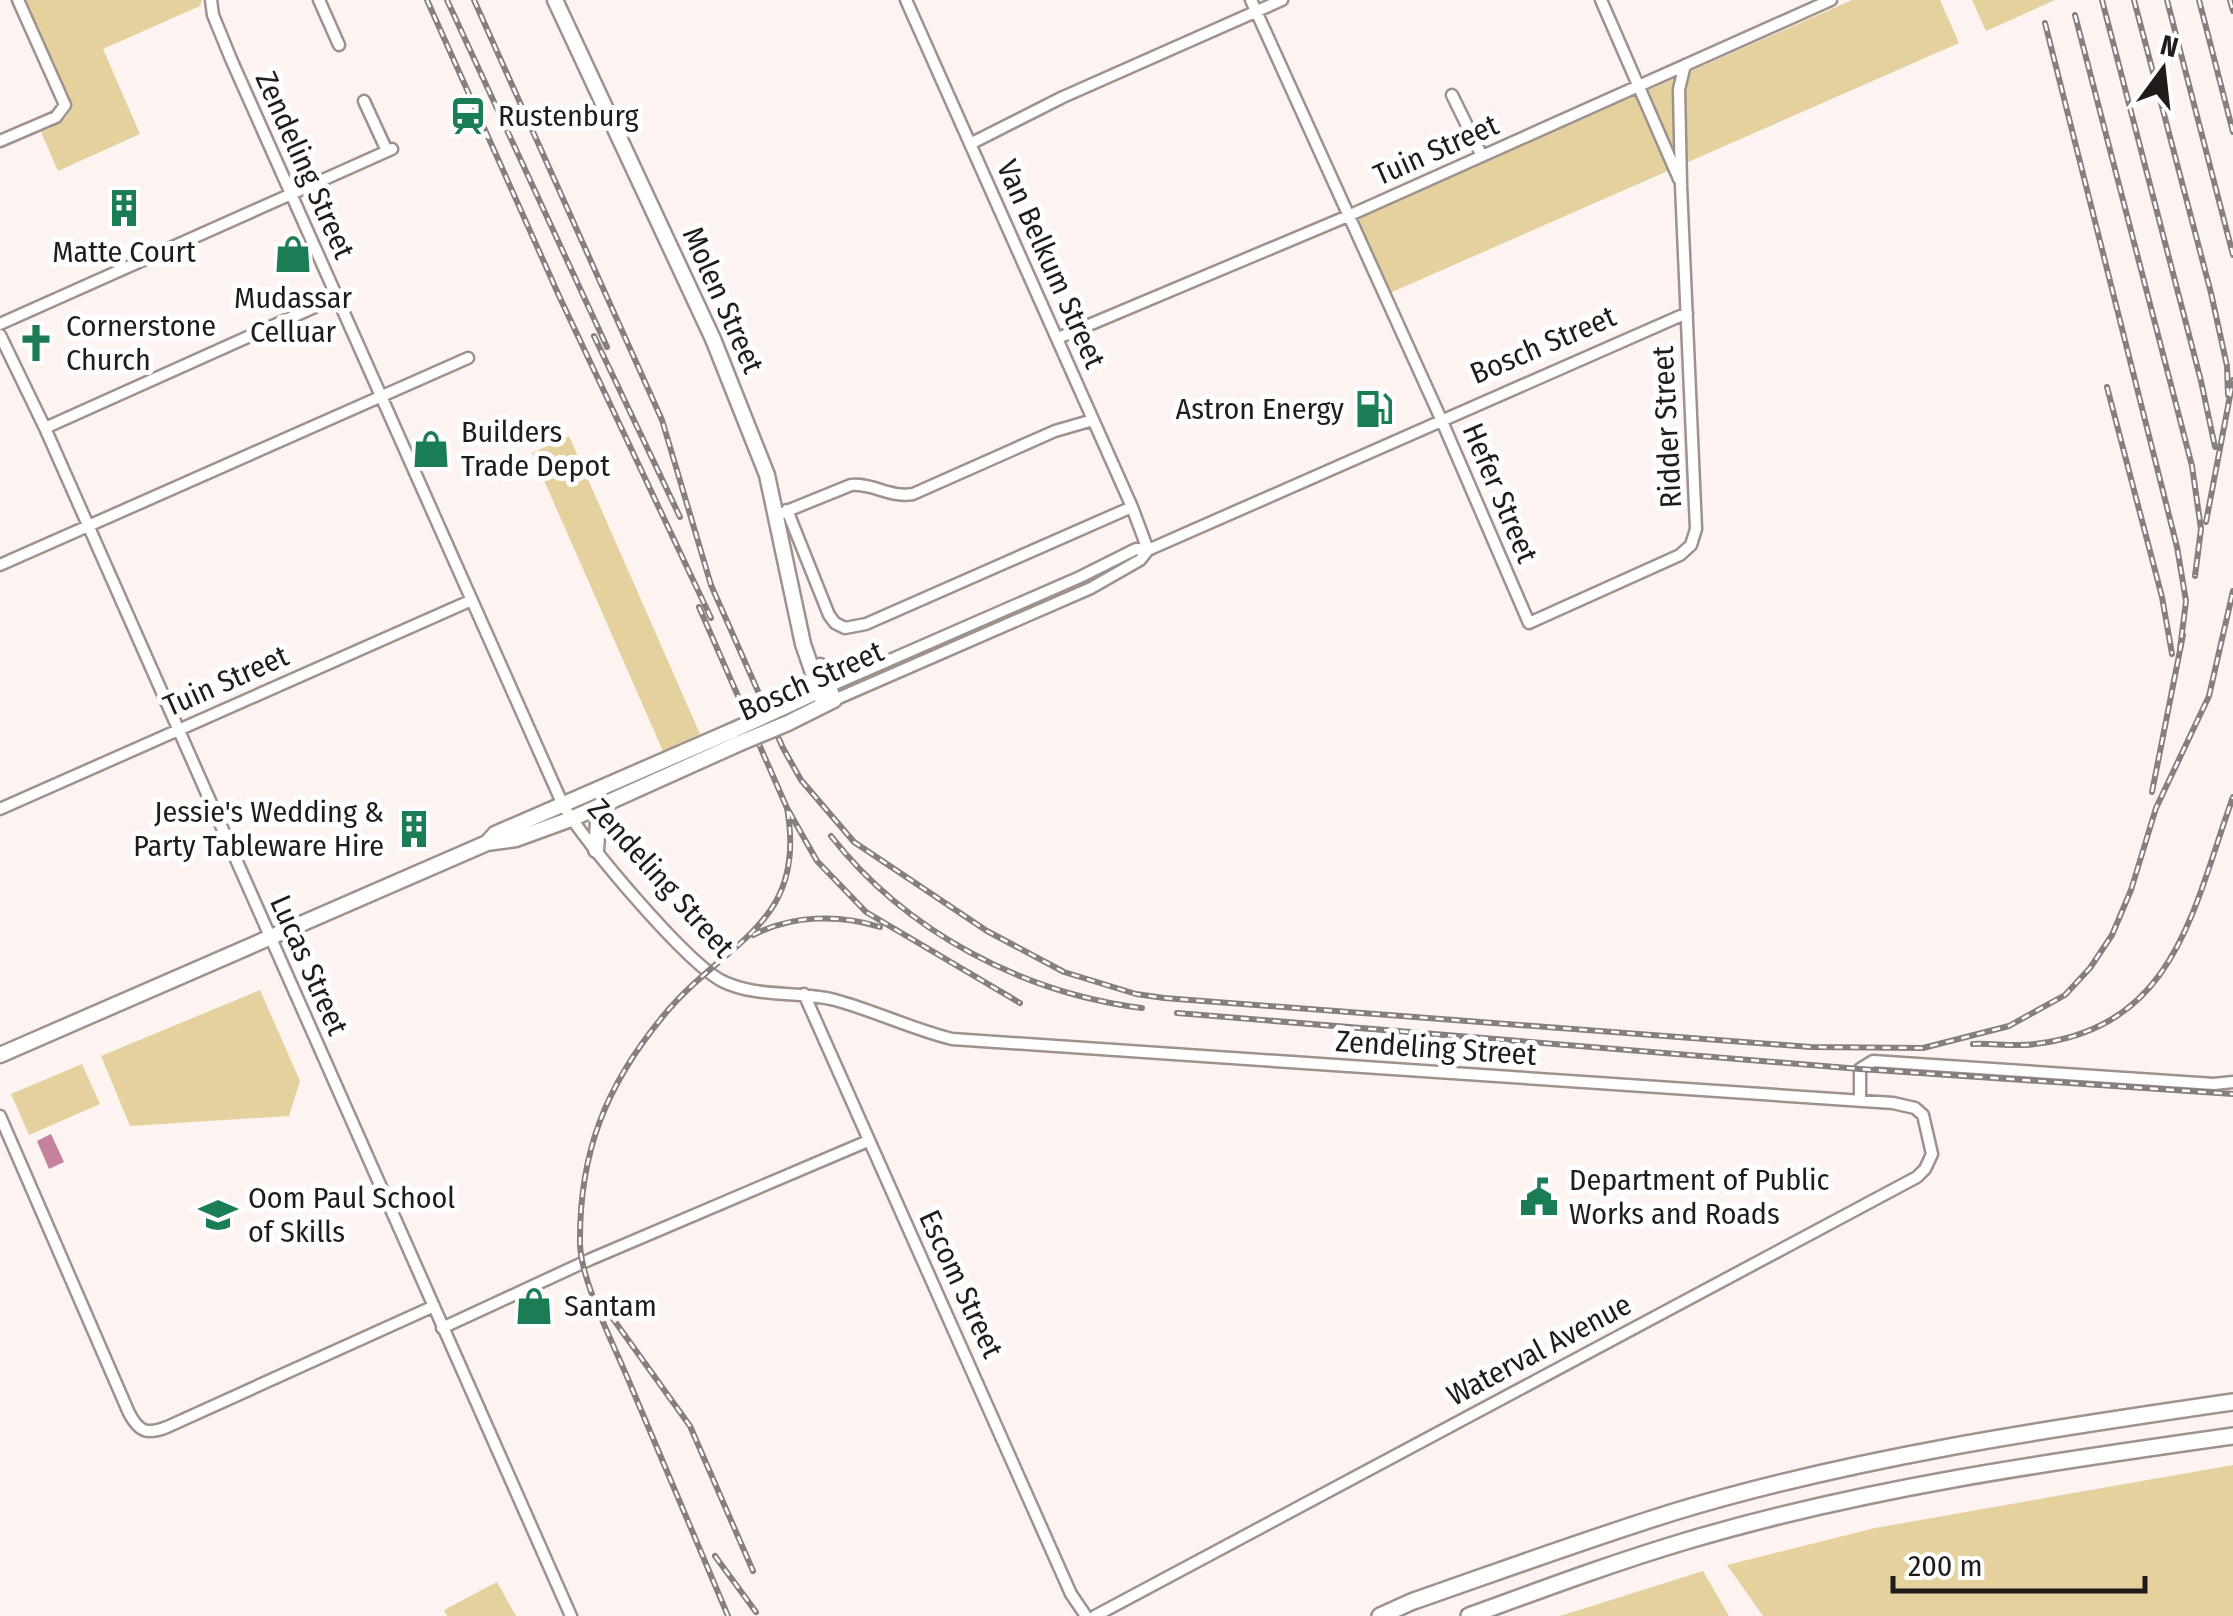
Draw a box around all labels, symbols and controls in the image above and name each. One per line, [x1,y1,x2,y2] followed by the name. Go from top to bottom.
[2113,20,2213,120] north arrow
[2157,28,2182,64] text: N
[248,66,362,264] street label: Zendeling Street
[447,95,489,137] station icon: Rustenburg
[498,98,640,134] place label: Rustenburg
[1368,107,1504,193] street label: Tuin Street
[989,154,1113,374] street label: Van Belkum Street
[103,187,145,229] building icon: Matte Court
[675,221,771,379] street label: Molen Street
[272,233,314,275] shop icon: Mudassar Celluar
[52,234,196,270] place label: Matte Court
[234,280,352,350] place label: Mudassar Celluar
[1465,298,1621,392] street label: Bosch Street
[66,308,216,378] place label: Cornerstone Church
[15,322,57,364] church icon: Cornerstone Church
[1645,345,1689,509] street label: Ridder Street
[1353,388,1395,430] fuel station icon: Astron Energy
[1175,391,1345,427] place label: Astron Energy
[461,414,610,484] place label: Builders Trade Depot
[1455,418,1546,568] street label: Hefer Street
[410,428,452,470] shop icon: Builders Trade Depot
[733,633,889,729] street label: Bosch Street
[158,638,294,724] street label: Tuin Street
[580,791,742,965] street label: Zendeling Street
[133,794,384,864] place label: Jessie's Wedding & Party Tableware Hire
[393,808,435,850] building icon: Jessie's Wedding & Party Tableware Hire
[262,890,356,1041] street label: Lucas Street
[1334,1023,1538,1073] street label: Zendeling Street
[1569,1162,1830,1232] place label: Department of Public Works and Roads
[1518,1176,1560,1218] public building icon: Department of Public Works and Roads
[248,1180,455,1250] place label: Oom Paul School of Skills
[197,1194,239,1236] school or university icon: Oom Paul School of Skills
[911,1204,1011,1364] street label: Escom Street
[513,1285,555,1327] shop icon: Santam
[1441,1286,1637,1414] street label: Waterval Avenue
[564,1288,657,1324] place label: Santam
[1893,1531,2146,1593] scale bar
[1908,1548,1983,1584] text: 200 m

